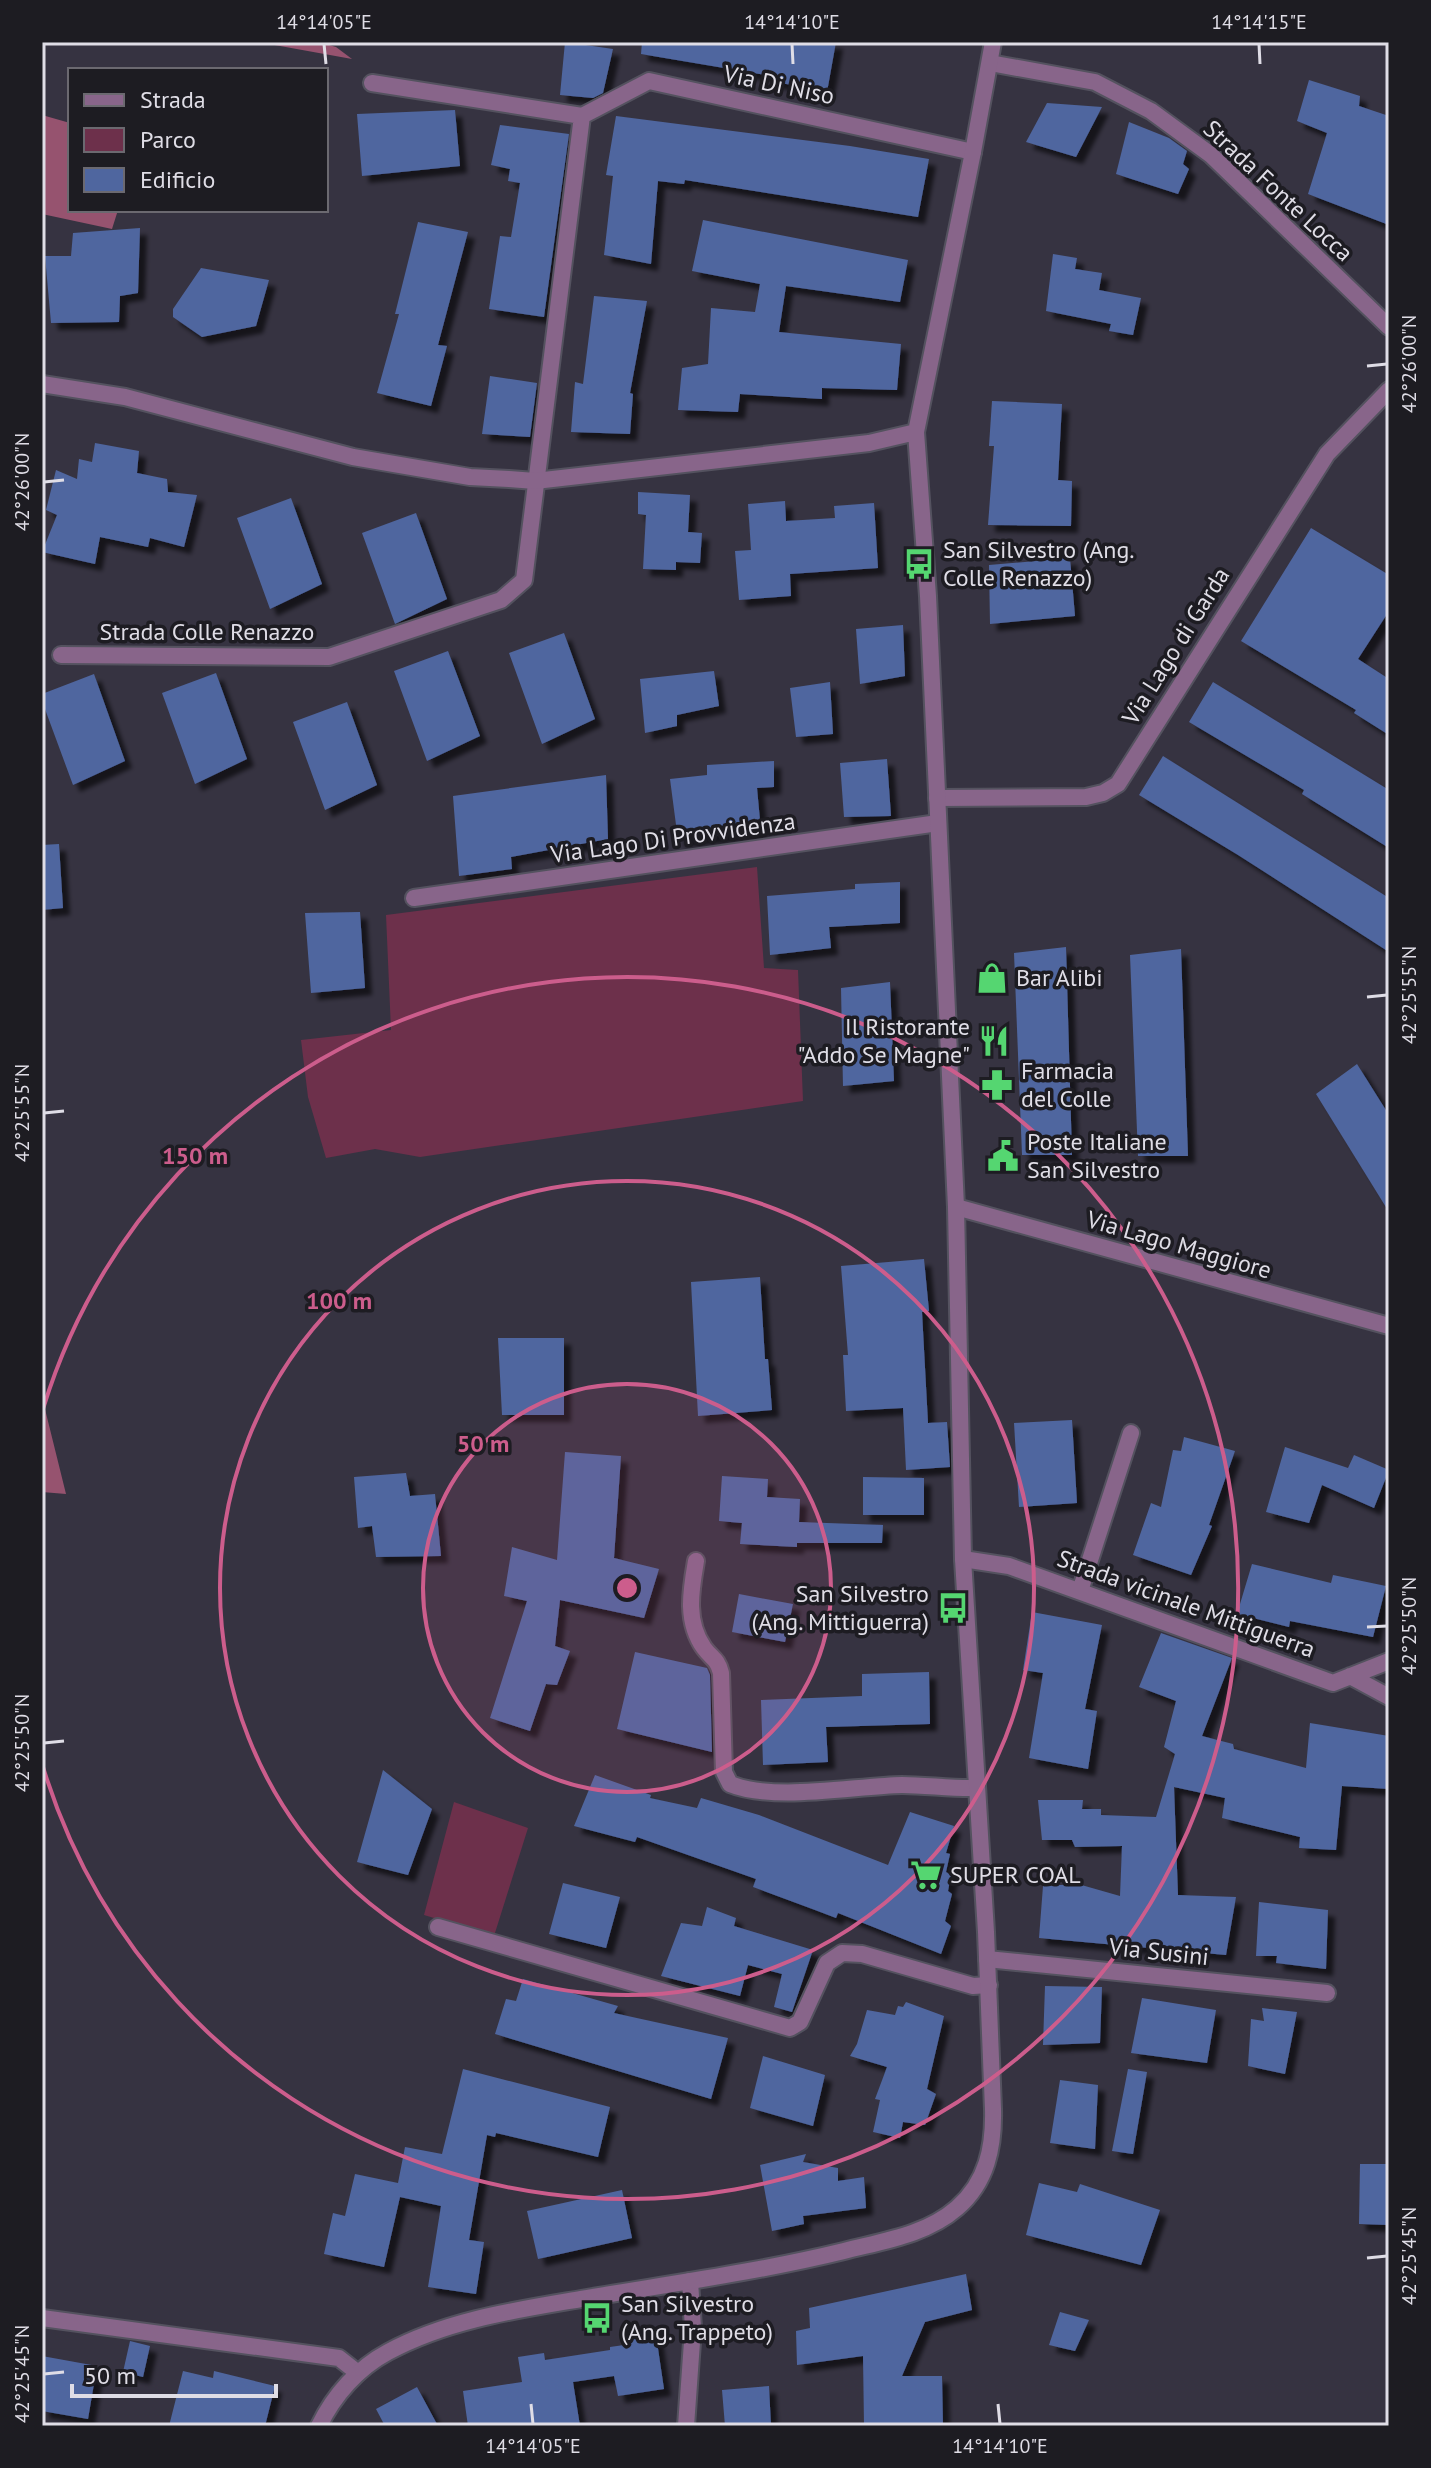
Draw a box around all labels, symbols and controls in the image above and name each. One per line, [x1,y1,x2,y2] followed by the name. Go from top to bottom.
[276,9,372,35] text: 14°14'05"E
[744,9,840,35] text: 14°14'10"E
[1211,9,1307,35] text: 14°14'15"E
[720,57,837,111] street label: Via Di Niso
[68,68,328,212] legend
[140,84,206,115] text: Strada
[1197,113,1360,268] street label: Strada Fonte Locca
[140,124,196,155] text: Parco
[140,164,215,195] text: Edificio
[1396,315,1422,413] text: 42°26'00"N
[9,433,35,531] text: 42°26'00"N
[943,534,1134,593] place label: San Silvestro (Ang. Colle Renazzo)
[902,547,936,581] bus stop icon: San Silvestro (Ang. Colle Renazzo)
[1114,561,1236,731] street label: Via Lago di Garda
[100,616,314,647] street label: Strada Colle Renazzo
[548,805,797,870] street label: Via Lago Di Provvidenza
[1396,946,1422,1044] text: 42°25'55"N
[975,961,1009,995] shop icon: Bar Alibi
[1016,962,1103,993] place label: Bar Alibi
[798,1011,970,1070] place label: Il Ristorante "Addo Se Magne"
[977,1024,1011,1058] restaurant icon: Il Ristorante "Addo Se Magne"
[1021,1055,1114,1114] place label: Farmacia del Colle
[9,1064,35,1162] text: 42°25'55"N
[980,1068,1014,1102] pharmacy icon: Farmacia del Colle
[1027,1126,1167,1185] place label: Poste Italiane San Silvestro
[986,1139,1020,1173] public building icon: Poste Italiane San Silvestro
[162,1140,228,1171] text: 150 m
[1082,1203,1275,1286] street label: Via Lago Maggiore
[306,1285,372,1316] text: 100 m
[457,1428,509,1459] text: 50 m
[1053,1542,1319,1665] street label: Strada vicinale Mittiguerra
[613,1574,641,1602] centre of rings
[1396,1577,1422,1675] text: 42°25'50"N
[751,1578,929,1637] place label: San Silvestro (Ang. Mittiguerra)
[936,1591,970,1625] bus stop icon: San Silvestro (Ang. Mittiguerra)
[9,1694,35,1792] text: 42°25'50"N
[909,1858,943,1892] supermarket icon: SUPER COAL
[950,1859,1081,1890] place label: SUPER COAL
[1107,1931,1210,1972] street label: Via Susini
[1396,2207,1422,2305] text: 42°25'45"N
[621,2288,773,2347] place label: San Silvestro (Ang. Trappeto)
[580,2301,614,2335] bus stop icon: San Silvestro (Ang. Trappeto)
[9,2325,35,2423] text: 42°25'45"N
[72,2348,276,2398] scale bar
[84,2360,136,2391] text: 50 m
[485,2433,581,2459] text: 14°14'05"E
[952,2433,1048,2459] text: 14°14'10"E

